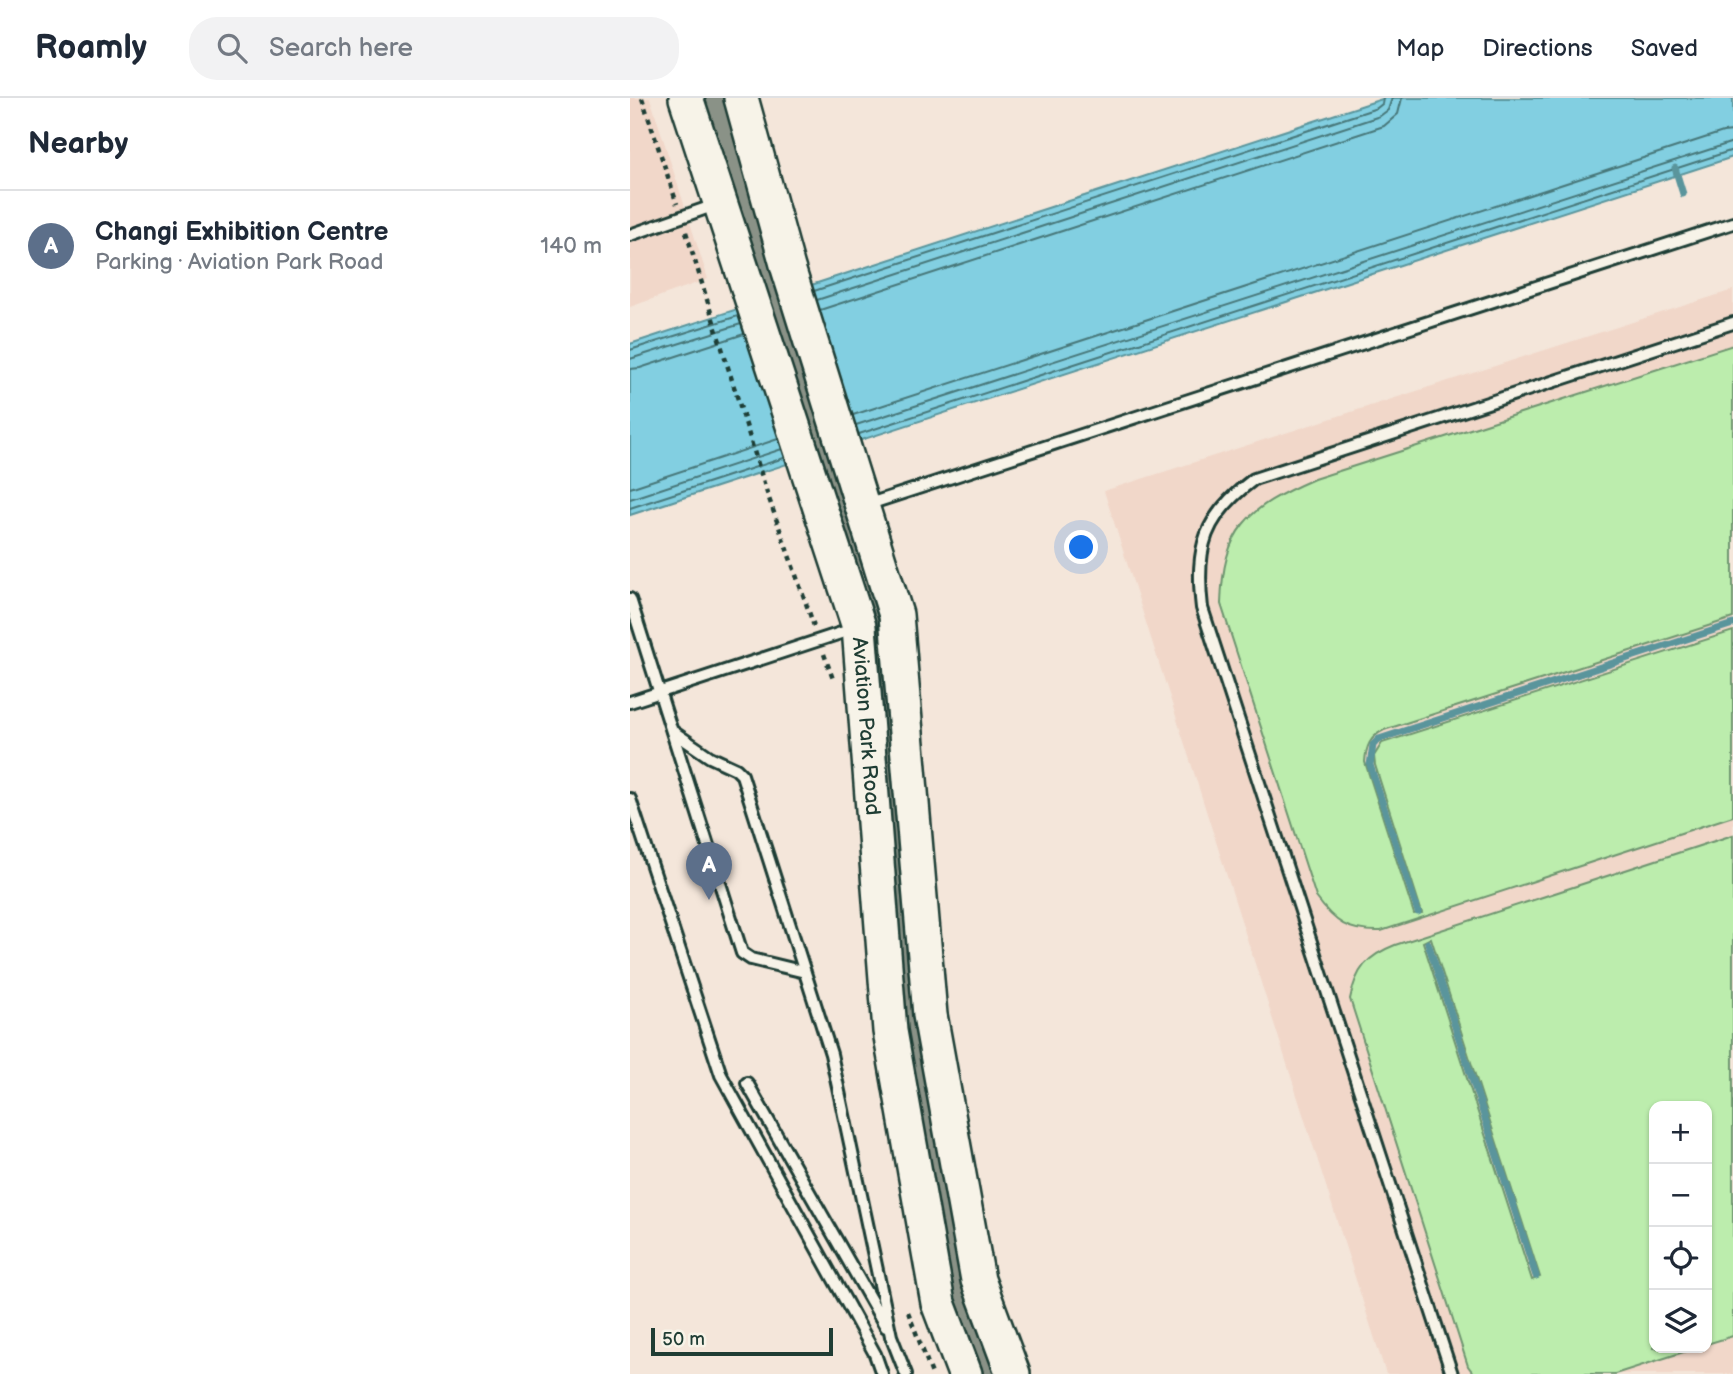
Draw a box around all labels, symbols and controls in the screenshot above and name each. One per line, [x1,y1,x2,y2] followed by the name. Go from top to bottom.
[189,17,679,80] search box
[35,28,147,68] text: Roamly
[213,29,251,67] icon: search
[269,33,413,64] text: Search here
[1396,34,1444,63] text: Map
[1482,34,1593,63] text: Directions
[1631,34,1698,63] text: Saved
[28,126,128,162] text: Nearby
[95,217,389,248] text: Changi Exhibition Centre
[44,232,58,260] text: A
[540,232,602,260] text: 140 m
[95,248,383,276] text: Parking · Aviation Park Road
[1064,530,1098,564] your location
[847,636,885,816] street label: Aviation Park Road
[686,842,732,900] pin: A
[1649,1101,1712,1353] map controls
[1649,1101,1712,1164] button: +
[1649,1164,1712,1227] button: −
[1649,1227,1712,1290] button: locate
[1649,1290,1712,1353] button: layers
[651,1325,833,1357] scale bar
[662,1328,705,1351] text: 50 m

